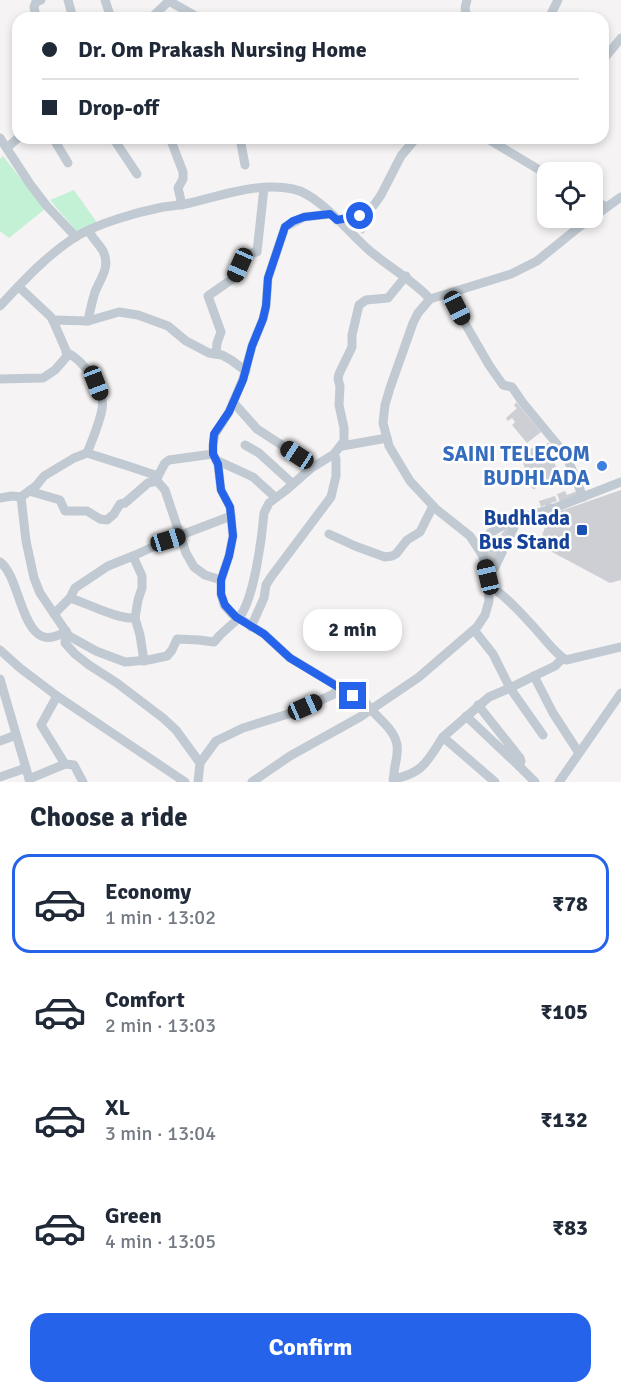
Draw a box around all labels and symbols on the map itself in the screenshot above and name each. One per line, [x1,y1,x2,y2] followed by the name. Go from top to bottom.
[346,202,373,229] route start
[224,245,256,285] car
[441,288,473,328] car
[81,363,111,403] car
[277,438,317,472] car
[443,441,591,491] place label: SAINI TELECOM BUDHLADA
[595,459,609,473] marker: SAINI TELECOM BUDHLADA
[479,505,570,555] place label: Budhlada Bus Stand
[575,523,589,537] marker: Budhlada Bus Stand
[148,526,188,554] car
[475,557,501,597] car
[304,609,403,651] callout: 2 min
[339,682,366,709] route end
[285,691,325,723] car

